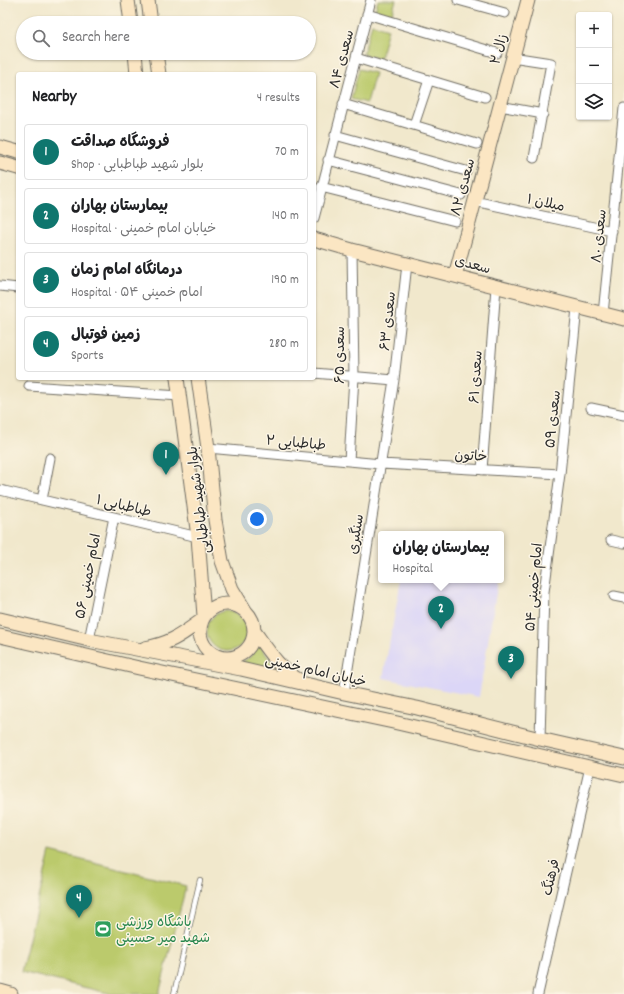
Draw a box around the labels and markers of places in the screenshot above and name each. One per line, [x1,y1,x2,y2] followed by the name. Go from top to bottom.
[153,442,179,475] pin: 1
[428,596,454,629] pin: 2
[498,646,524,679] pin: 3
[66,885,92,918] pin: 4
[116,913,210,949] place label: باشگاه ورزشی شهید میر حسینی
[93,919,113,939] sports icon: باشگاه ورزشی شهید میر حسینی

